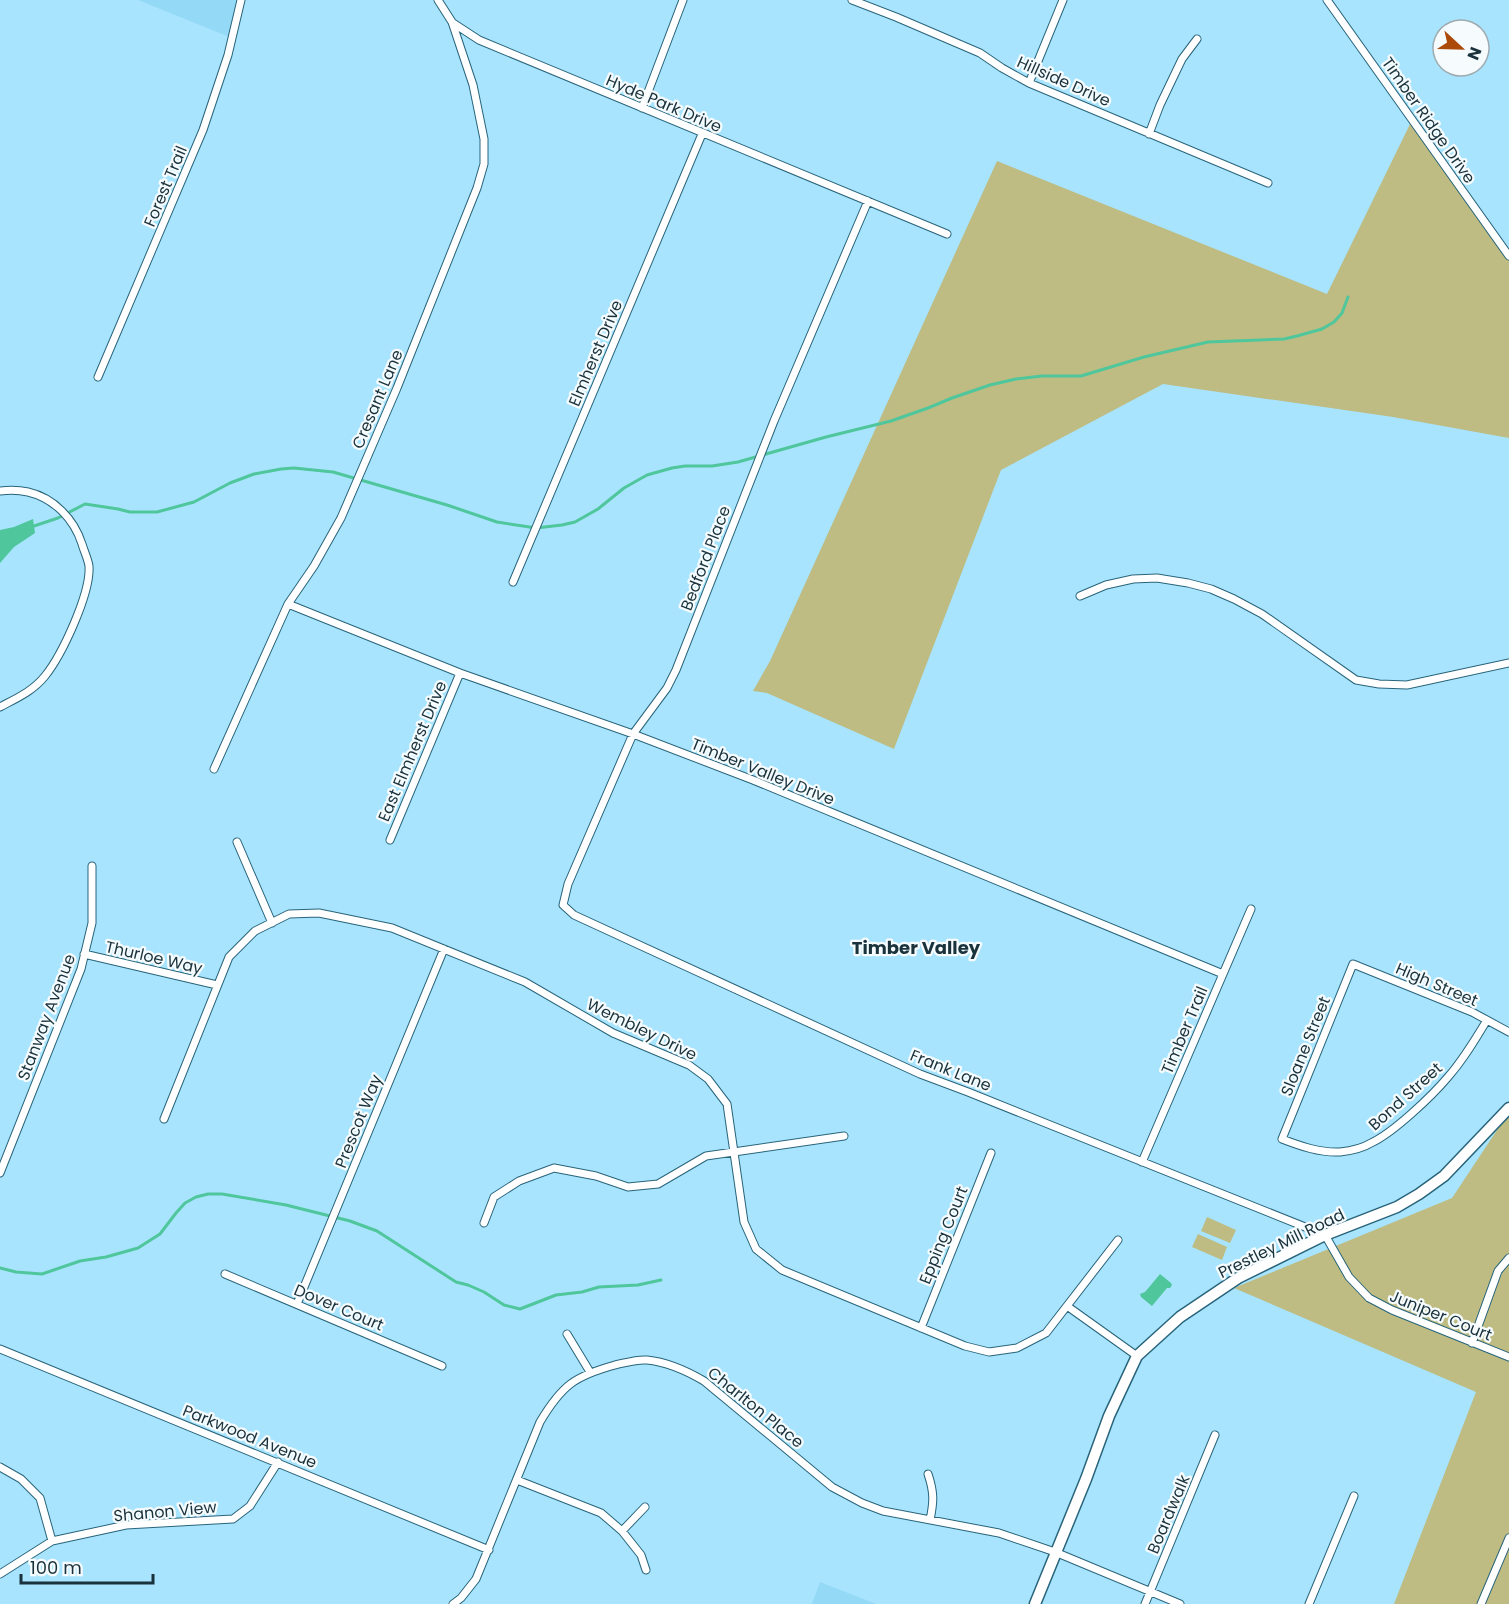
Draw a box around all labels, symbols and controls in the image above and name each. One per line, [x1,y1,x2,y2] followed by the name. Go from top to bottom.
[1431,18,1491,78] north arrow
[1462,44,1487,63] text: N
[1013,51,1114,112] street label: Hillside Drive
[1376,52,1481,188] street label: Timber Ridge Drive
[602,69,725,138] street label: Hyde Park Drive
[138,142,193,230] street label: Forest Trail
[563,296,628,410] street label: Elmherst Drive
[346,346,409,452] street label: Cresant Lane
[675,502,736,614] street label: Bedford Place
[372,677,453,825] street label: East Elmherst Drive
[688,732,838,811] street label: Timber Valley Drive
[103,935,205,980] street label: Thurloe Way
[852,935,981,960] district label: Timber Valley
[12,951,81,1084] street label: Stanway Avenue
[1392,957,1482,1012] street label: High Street
[1156,983,1213,1078] street label: Timber Trail
[583,993,701,1066] street label: Wembley Drive
[1275,993,1336,1099] street label: Sloane Street
[907,1044,995,1097] street label: Frank Lane
[1363,1057,1447,1136] street label: Bond Street
[329,1071,388,1171] street label: Prescot Way
[913,1183,974,1288] street label: Epping Court
[1214,1203,1348,1284] street label: Prestley Mill Road
[290,1278,387,1337] street label: Dover Court
[1386,1284,1496,1347] street label: Juniper Court
[703,1361,809,1453] street label: Charlton Place
[179,1399,321,1474] street label: Parkwood Avenue
[1142,1470,1196,1557] street label: Boardwalk
[113,1496,217,1527] street label: Shanon View
[21,1547,153,1585] scale bar
[30,1555,82,1580] text: 100 m

